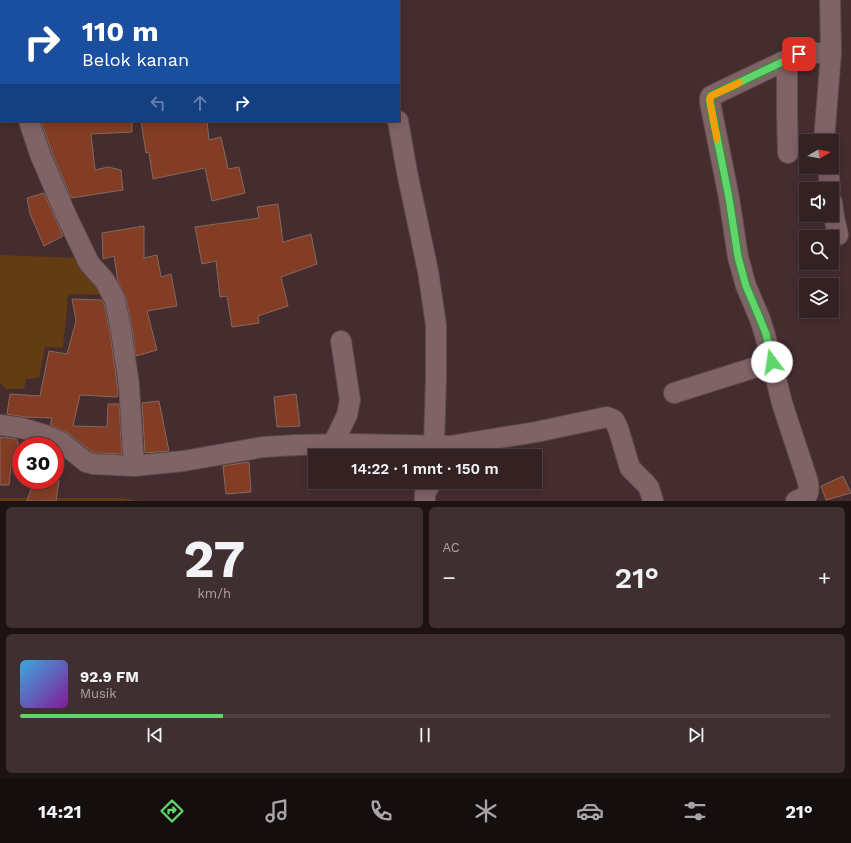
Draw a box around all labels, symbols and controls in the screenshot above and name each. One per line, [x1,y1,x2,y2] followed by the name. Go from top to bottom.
[82,15,159,48] text: 110 m
[16,16,68,68] icon: right
[782,37,816,71] pin
[788,43,810,65] icon: arrive
[82,49,189,70] text: Belok kanan
[147,92,169,114] icon: left
[189,92,211,114] icon: ahead
[231,92,253,114] icon: right
[799,134,839,174] north arrow
[799,134,839,318] map controls
[799,182,839,222] button: sound
[799,230,839,270] button: search
[799,278,839,318] button: layers
[751,341,793,383] position arrow
[12,437,64,489] speed limit sign: 30
[351,460,499,478] text: 14:22 · 1 mnt · 150 m
[183,529,245,590] text: 27
[443,540,460,555] text: AC
[614,560,659,595] text: 21°
[443,565,456,590] text: −
[818,565,831,590] text: +
[198,586,231,601] text: km/h
[80,668,139,686] text: 92.9 FM
[80,686,117,701] text: Musik
[144,724,166,746] icon: previous
[414,724,436,746] icon: pause
[685,724,707,746] icon: next
[158,797,186,825] icon: directions
[263,797,291,825] icon: music
[367,797,395,825] icon: phone
[472,797,500,825] icon: climate
[576,797,604,825] icon: car
[681,797,709,825] icon: filters
[38,801,82,822] text: 14:21
[785,801,813,822] text: 21°

